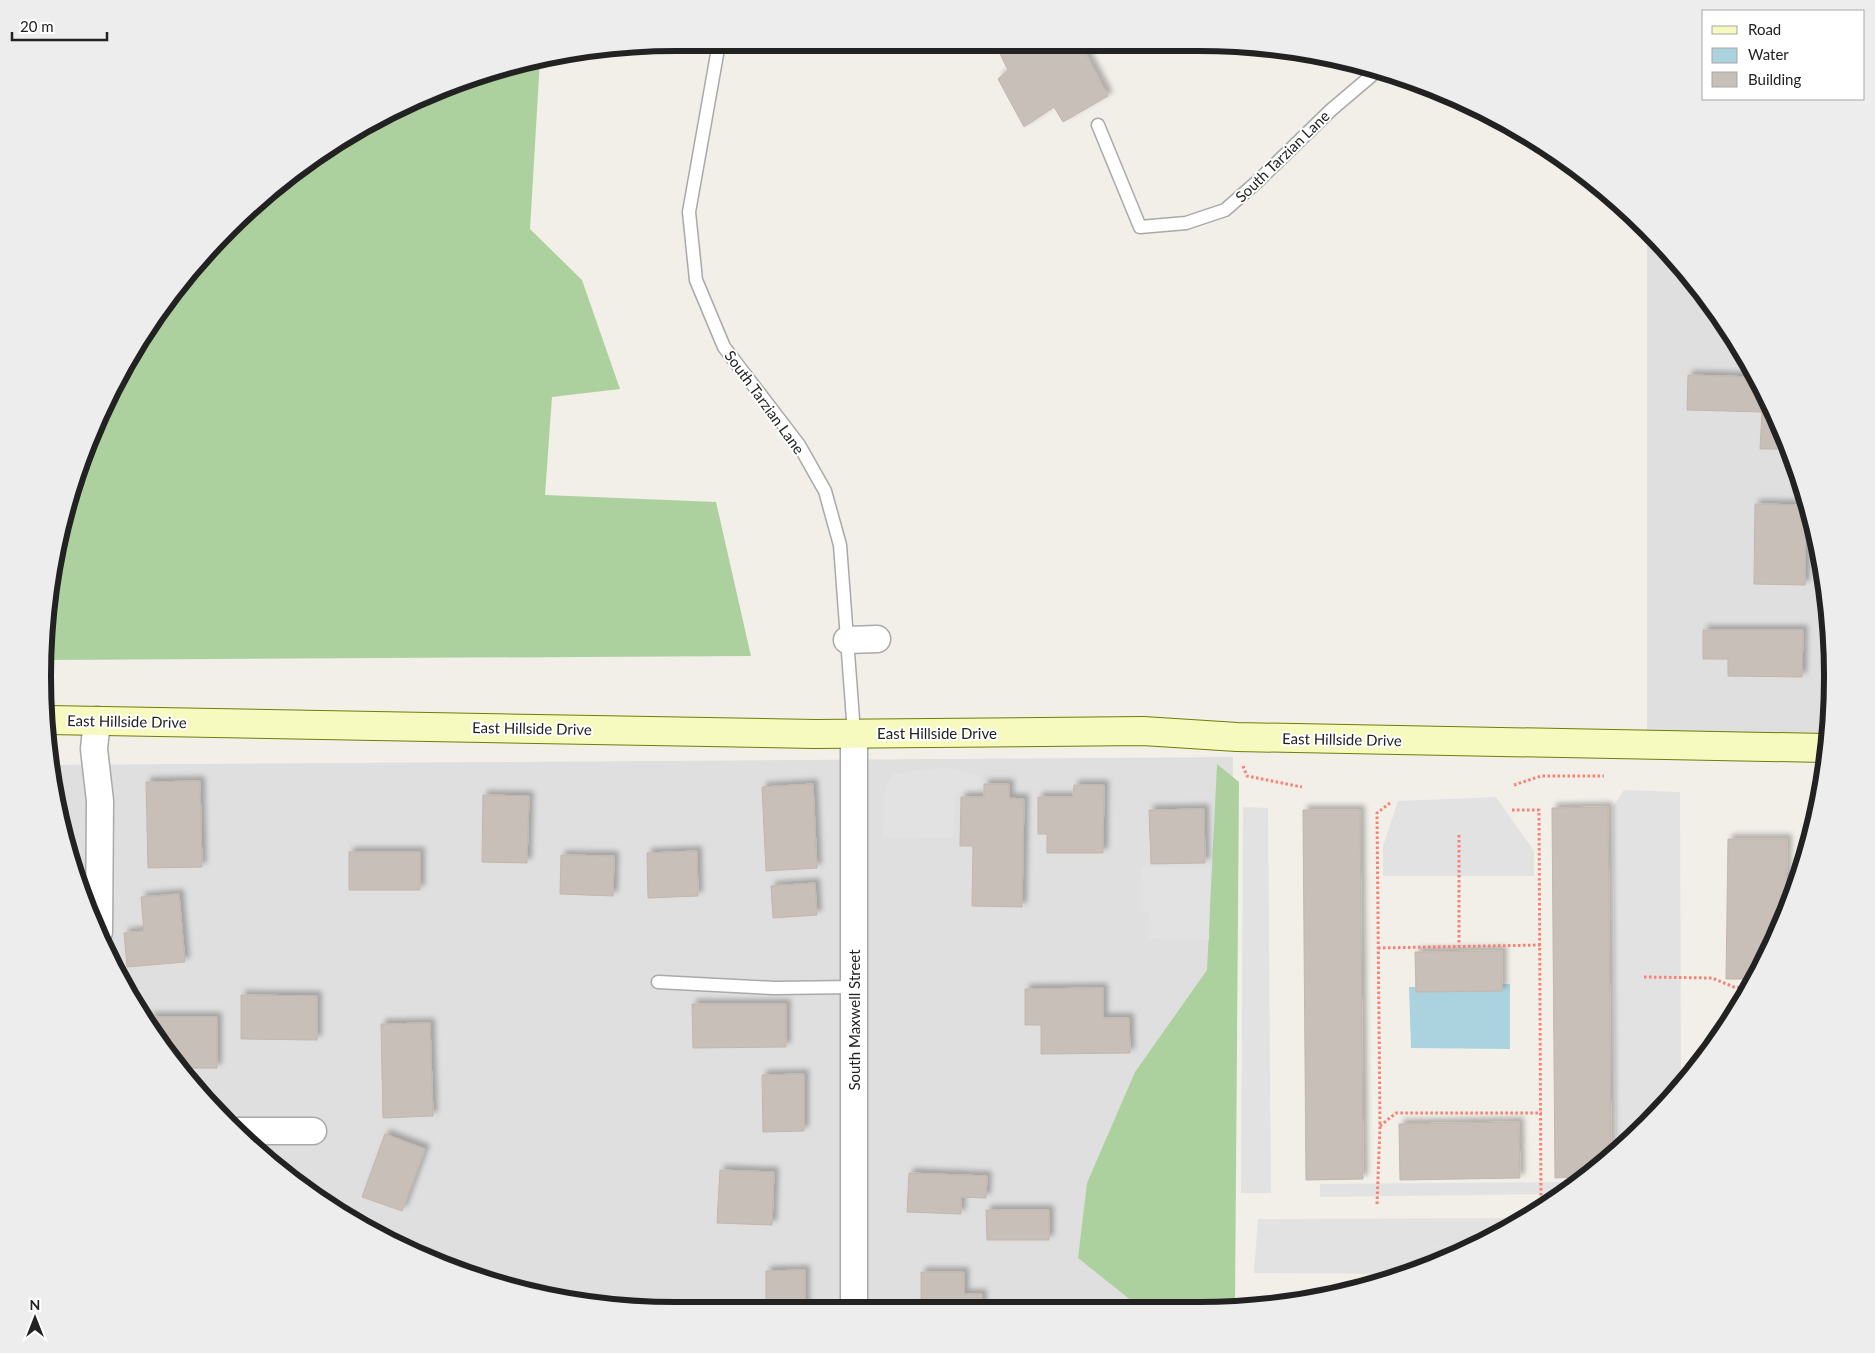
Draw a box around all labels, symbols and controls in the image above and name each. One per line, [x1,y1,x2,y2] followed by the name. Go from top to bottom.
[12,10,108,42] scale bar
[1702,10,1865,100] legend
[20,17,54,35] text: 20 m
[1748,20,1781,38] text: Road
[1748,45,1789,63] text: Water
[1748,70,1801,88] text: Building
[1231,107,1333,205] street label: South Tarzian Lane
[721,347,809,457] street label: South Tarzian Lane
[67,711,187,731] street label: East Hillside Drive
[472,718,592,738] street label: East Hillside Drive
[877,724,997,742] street label: East Hillside Drive
[1282,729,1402,749] street label: East Hillside Drive
[845,949,863,1091] street label: South Maxwell Street
[10,1293,60,1343] north arrow
[30,1296,40,1313] text: N

